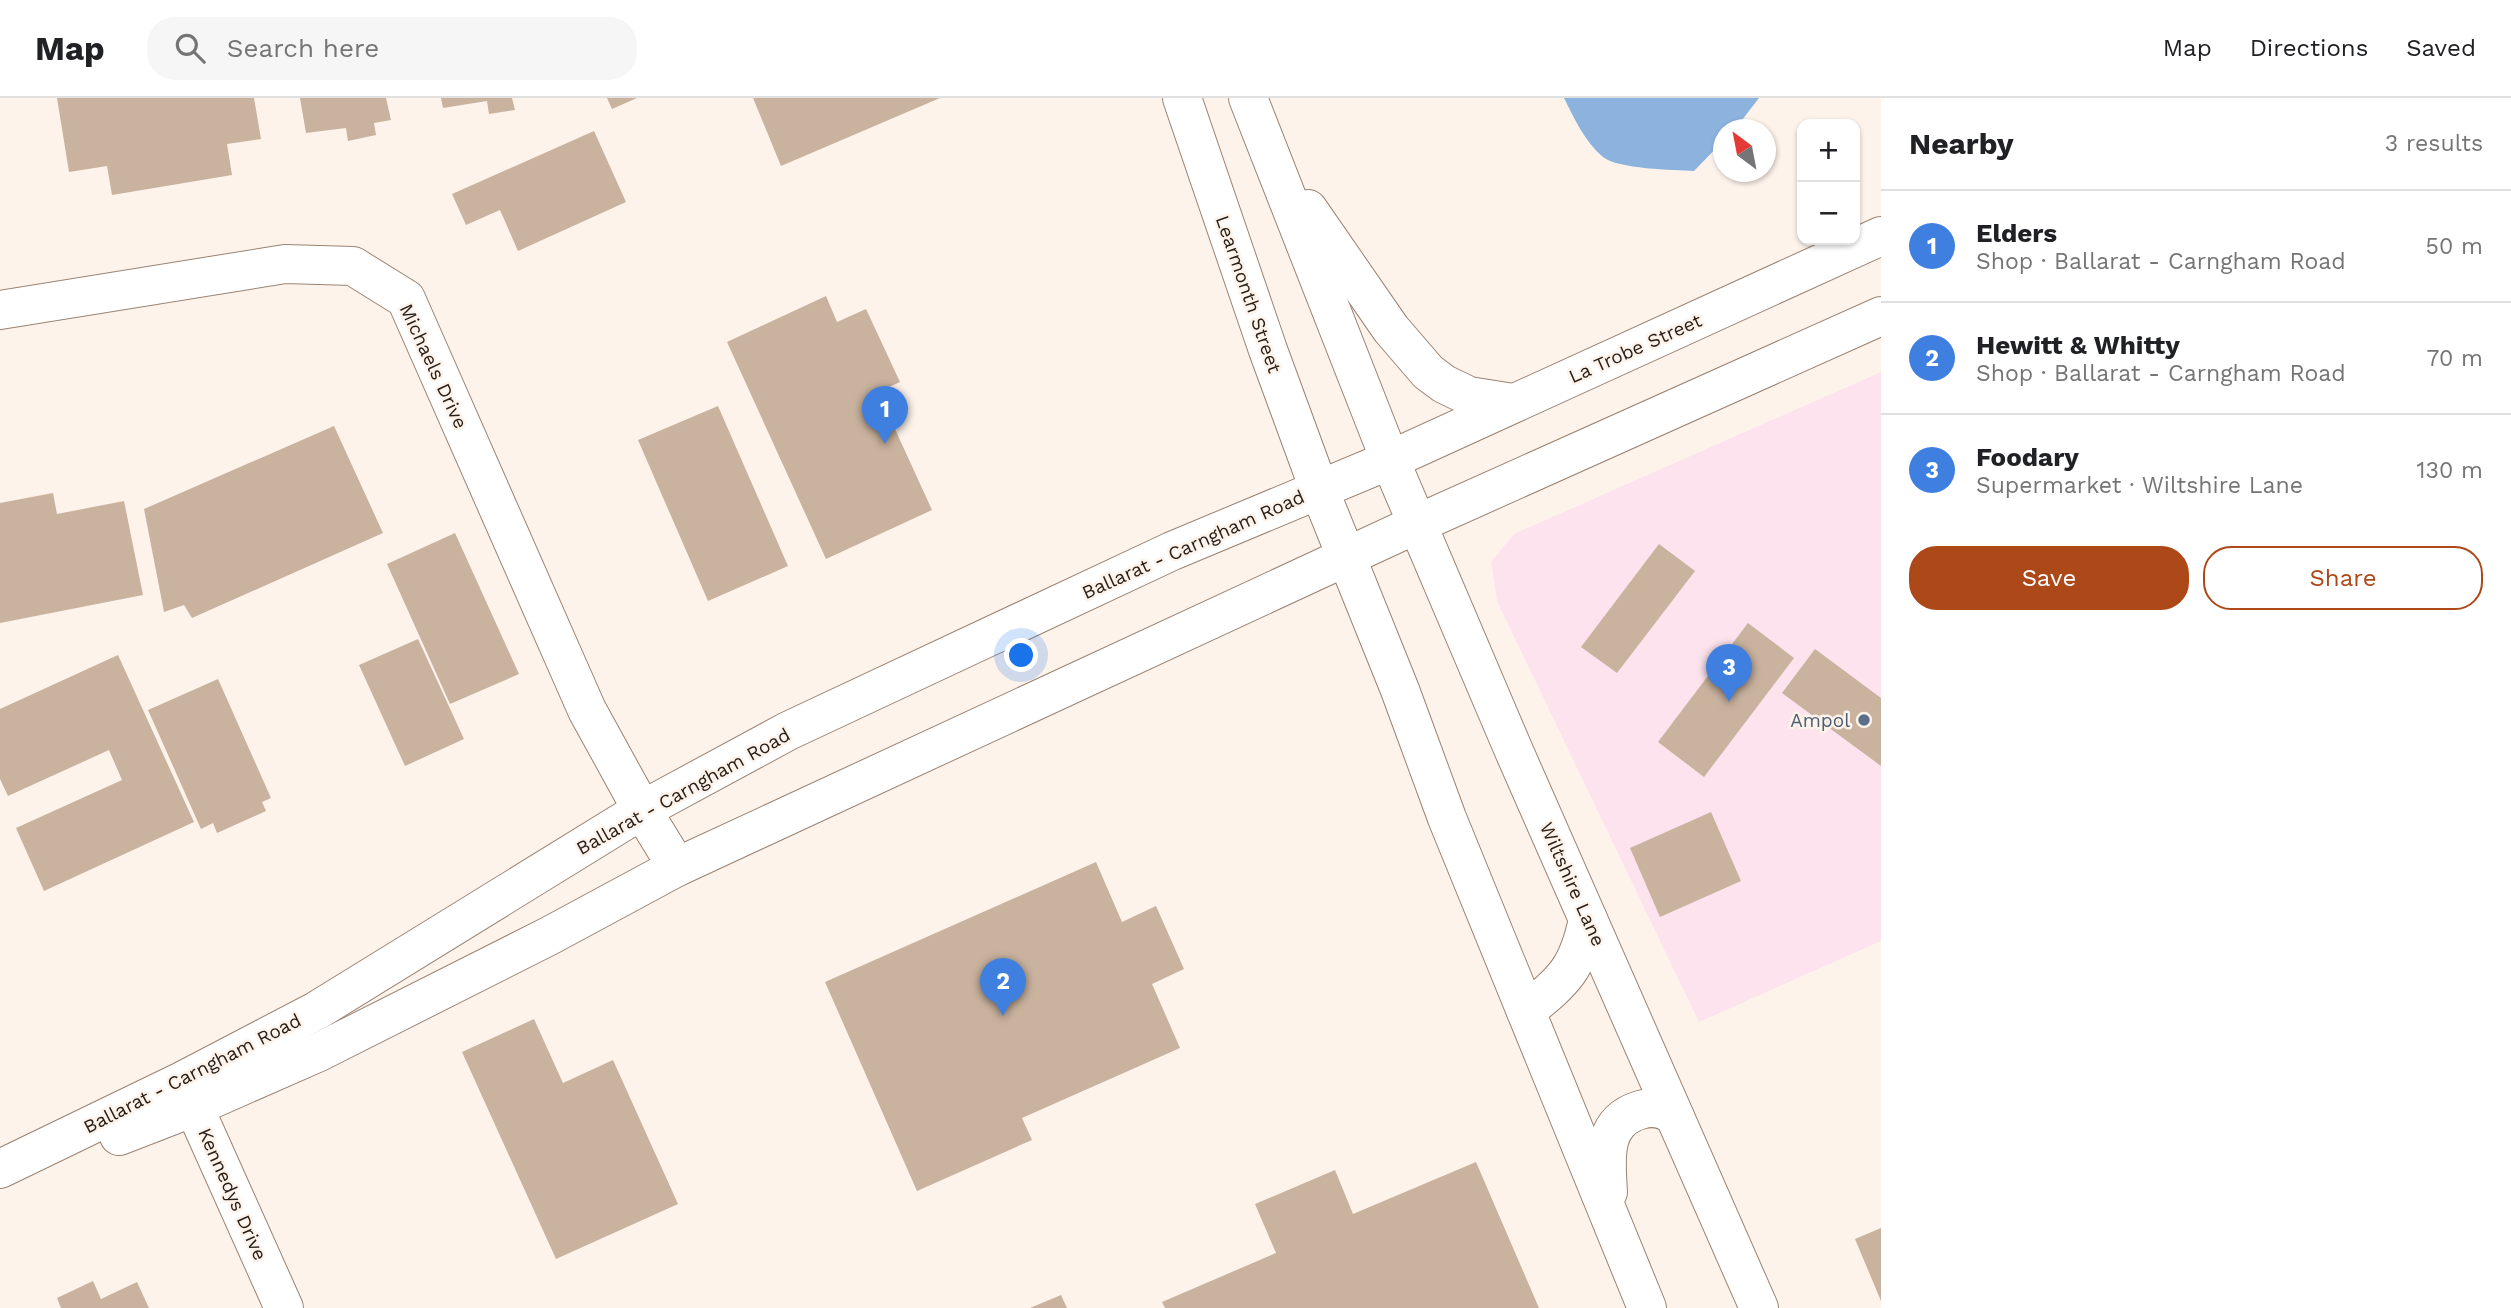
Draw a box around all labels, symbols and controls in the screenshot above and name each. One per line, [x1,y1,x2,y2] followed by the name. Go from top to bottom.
[147,17,637,80] search box
[35,29,105,68] text: Map
[171,29,209,67] icon: search
[227,33,379,63] text: Search here
[2163,34,2212,62] text: Map
[2250,34,2368,62] text: Directions
[2406,34,2476,62] text: Saved
[1713,119,1776,182] north arrow
[1797,119,1860,245] map controls
[1797,119,1860,182] button: +
[1909,126,2014,161] text: Nearby
[2385,130,2483,157] text: 3 results
[1797,182,1860,245] button: −
[1211,212,1286,376] street label: Learmonth Street
[1976,218,2057,248] text: Elders
[1927,233,1937,260] text: 1
[2426,233,2483,260] text: 50 m
[1976,248,2346,275] text: Shop · Ballarat - Carngham Road
[395,300,472,432] street label: Michaels Drive
[1565,309,1705,388] street label: La Trobe Street
[1976,330,2180,360] text: Hewitt & Whitty
[1925,345,1939,372] text: 2
[2426,345,2483,372] text: 70 m
[1976,360,2346,387] text: Shop · Ballarat - Carngham Road
[862,386,908,444] pin: 1
[1976,442,2079,472] text: Foodary
[1925,457,1939,484] text: 3
[2417,457,2483,484] text: 130 m
[1976,472,2303,499] text: Supermarket · Wiltshire Lane
[1078,485,1308,604] street label: Ballarat - Carngham Road
[1909,546,2189,610] button: Save
[2203,546,2483,610] button: Share
[1004,638,1038,672] your location
[1706,644,1752,702] pin: 3
[1790,709,1850,732] place label: Ampol
[1856,712,1872,728] marker: Ampol
[572,723,794,860] street label: Ballarat - Carngham Road
[1535,819,1610,950] street label: Wiltshire Lane
[980,958,1026,1016] pin: 2
[80,1009,305,1138] street label: Ballarat - Carngham Road
[193,1125,272,1264] street label: Kennedys Drive

